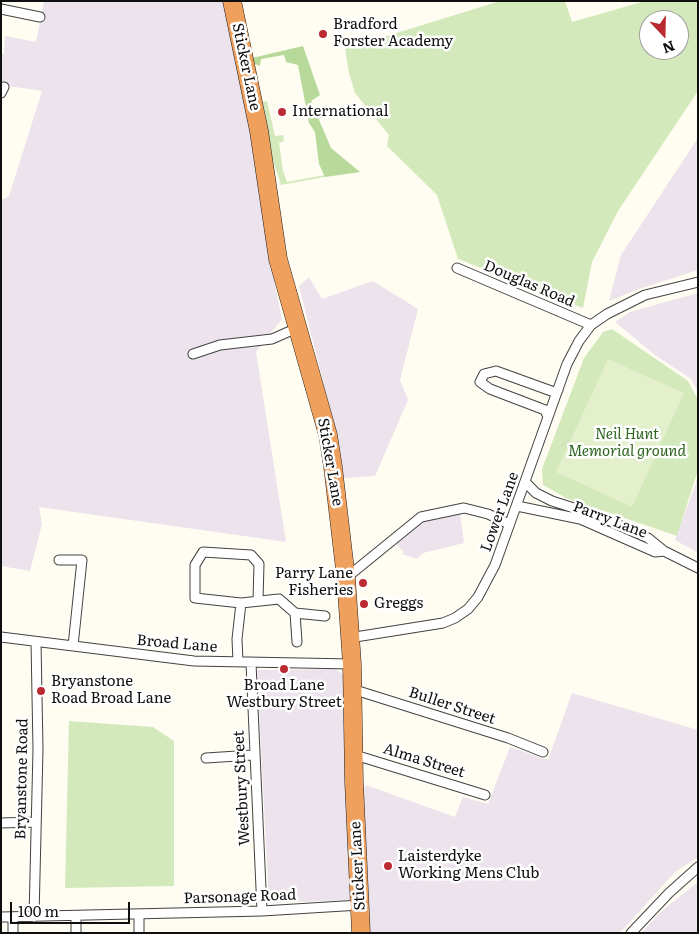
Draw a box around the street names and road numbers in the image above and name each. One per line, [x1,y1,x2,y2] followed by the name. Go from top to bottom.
[228,22,264,112] street label: Sticker Lane
[481,257,577,311] street label: Douglas Road
[313,417,347,507] street label: Sticker Lane
[477,470,523,554] street label: Lower Lane
[570,498,650,542] street label: Parry Lane
[136,632,218,656] street label: Broad Lane
[406,684,498,728] street label: Buller Street
[12,718,32,840] street label: Bryanstone Road
[230,730,254,846] street label: Westbury Street
[381,740,467,782] street label: Alma Street
[347,821,369,911] street label: Sticker Lane
[183,886,297,908] street label: Parsonage Road

